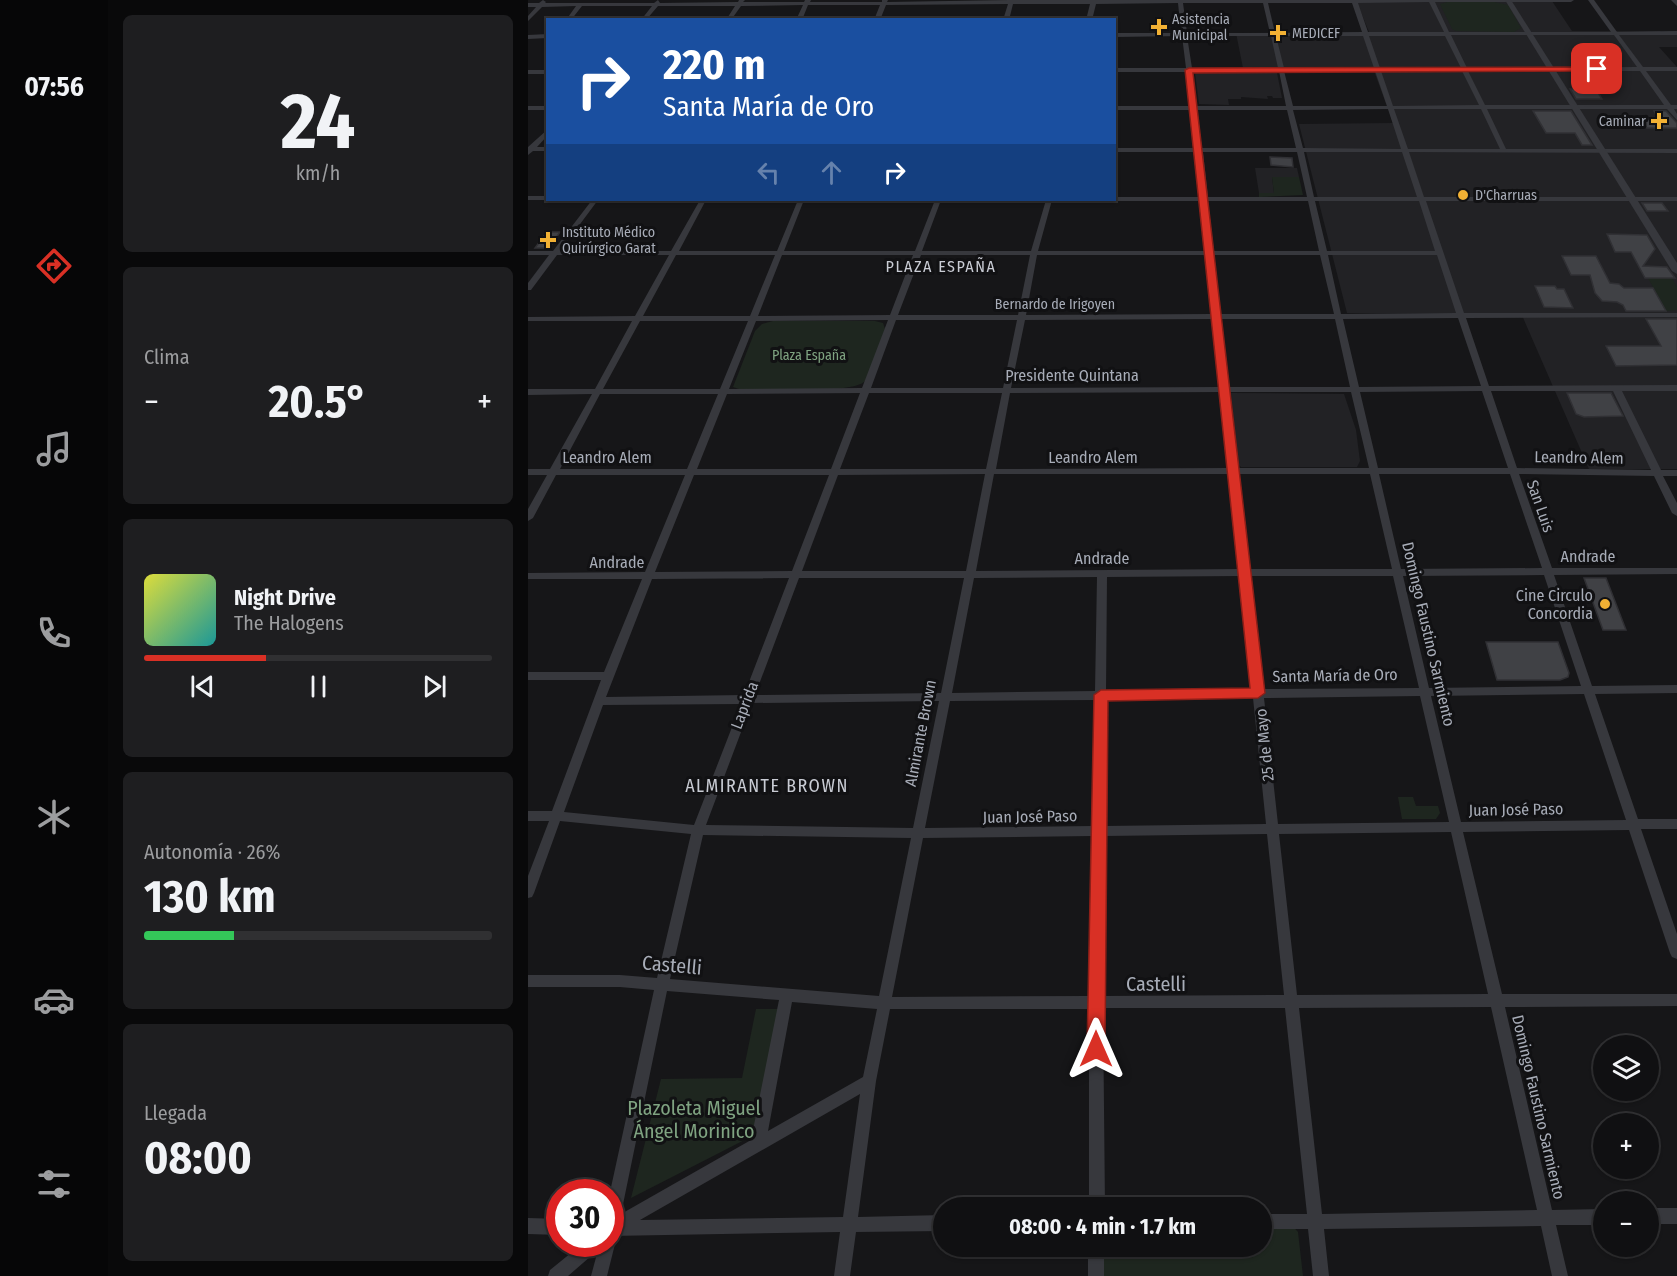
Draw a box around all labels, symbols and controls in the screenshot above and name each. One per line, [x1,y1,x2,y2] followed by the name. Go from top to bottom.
[1172,11,1230,44] place label: Asistencia Municipal
[1150,18,1168,36] marker: Asistencia Municipal
[1269,24,1287,42] marker: MEDICEF
[1292,25,1340,42] place label: MEDICEF
[663,40,766,90] text: 220 m
[564,42,642,120] icon: right
[1571,43,1622,94] pin
[1580,52,1613,85] icon: arrive
[24,71,84,103] text: 07:56
[281,75,355,169] text: 24
[663,91,874,123] text: Santa María de Oro
[1650,112,1668,130] marker: Caminar
[1599,113,1646,130] place label: Caminar
[752,156,785,189] icon: left
[815,156,848,189] icon: ahead
[878,156,911,189] icon: right
[296,161,340,185] text: km/h
[1475,187,1537,204] place label: D'Charruas
[1456,188,1470,202] marker: D'Charruas
[562,224,656,257] place label: Instituto Médico Quirúrgico Garat
[539,231,557,249] marker: Instituto Médico Quirúrgico Garat
[33,245,75,287] icon: directions
[886,257,996,276] district label: PLAZA ESPAÑA
[995,296,1115,313] street label: Bernardo de Irigoyen
[144,345,189,369] text: Clima
[772,347,846,364] park label: Plaza España
[1005,366,1139,385] street label: Presidente Quintana
[268,375,367,429] text: 20.5°
[144,382,159,422] text: −
[477,382,492,422] text: +
[33,428,75,470] icon: music
[1534,447,1624,468] street label: Leandro Alem
[562,448,652,467] street label: Leandro Alem
[1048,448,1138,467] street label: Leandro Alem
[1523,478,1558,535] street label: San Luis
[1398,540,1459,728] street label: Domingo Faustino Sarmiento
[1561,547,1616,566] street label: Andrade
[1075,549,1130,568] street label: Andrade
[590,553,645,572] street label: Andrade
[234,584,336,611] text: Night Drive
[1516,586,1593,623] place label: Cine Circulo Concordia
[1598,597,1612,611] marker: Cine Circulo Concordia
[234,611,344,635] text: The Halogens
[33,612,75,654] icon: phone
[1272,665,1398,686] street label: Santa María de Oro
[186,670,219,703] icon: previous
[302,670,335,703] icon: pause
[418,670,451,703] icon: next
[901,678,940,788] street label: Almirante Brown
[727,679,762,732] street label: Laprida
[1251,708,1278,782] street label: 25 de Mayo
[685,775,849,797] district label: ALMIRANTE BROWN
[33,796,75,838] icon: climate
[1469,799,1563,820] street label: Juan José Paso
[983,806,1077,827] street label: Juan José Paso
[144,840,280,864] text: Autonomía · 26%
[144,870,276,924] text: 130 km
[641,950,703,980] street label: Castelli
[1126,972,1186,996] street label: Castelli
[33,979,75,1021] icon: car
[1508,1013,1569,1201] street label: Domingo Faustino Sarmiento
[1064,1017,1128,1081] position arrow
[1593,1035,1659,1257] map controls
[1593,1035,1659,1101] button: layers
[627,1096,761,1143] park label: Plazoleta Miguel Ángel Morinico
[144,1101,207,1125] text: Llegada
[1593,1113,1659,1179] button: +
[144,1131,252,1185] text: 08:00
[33,1163,75,1205] icon: filters
[546,1179,624,1257] speed limit sign: 30
[1593,1191,1659,1257] button: −
[1009,1213,1196,1240] text: 08:00 · 4 min · 1.7 km

